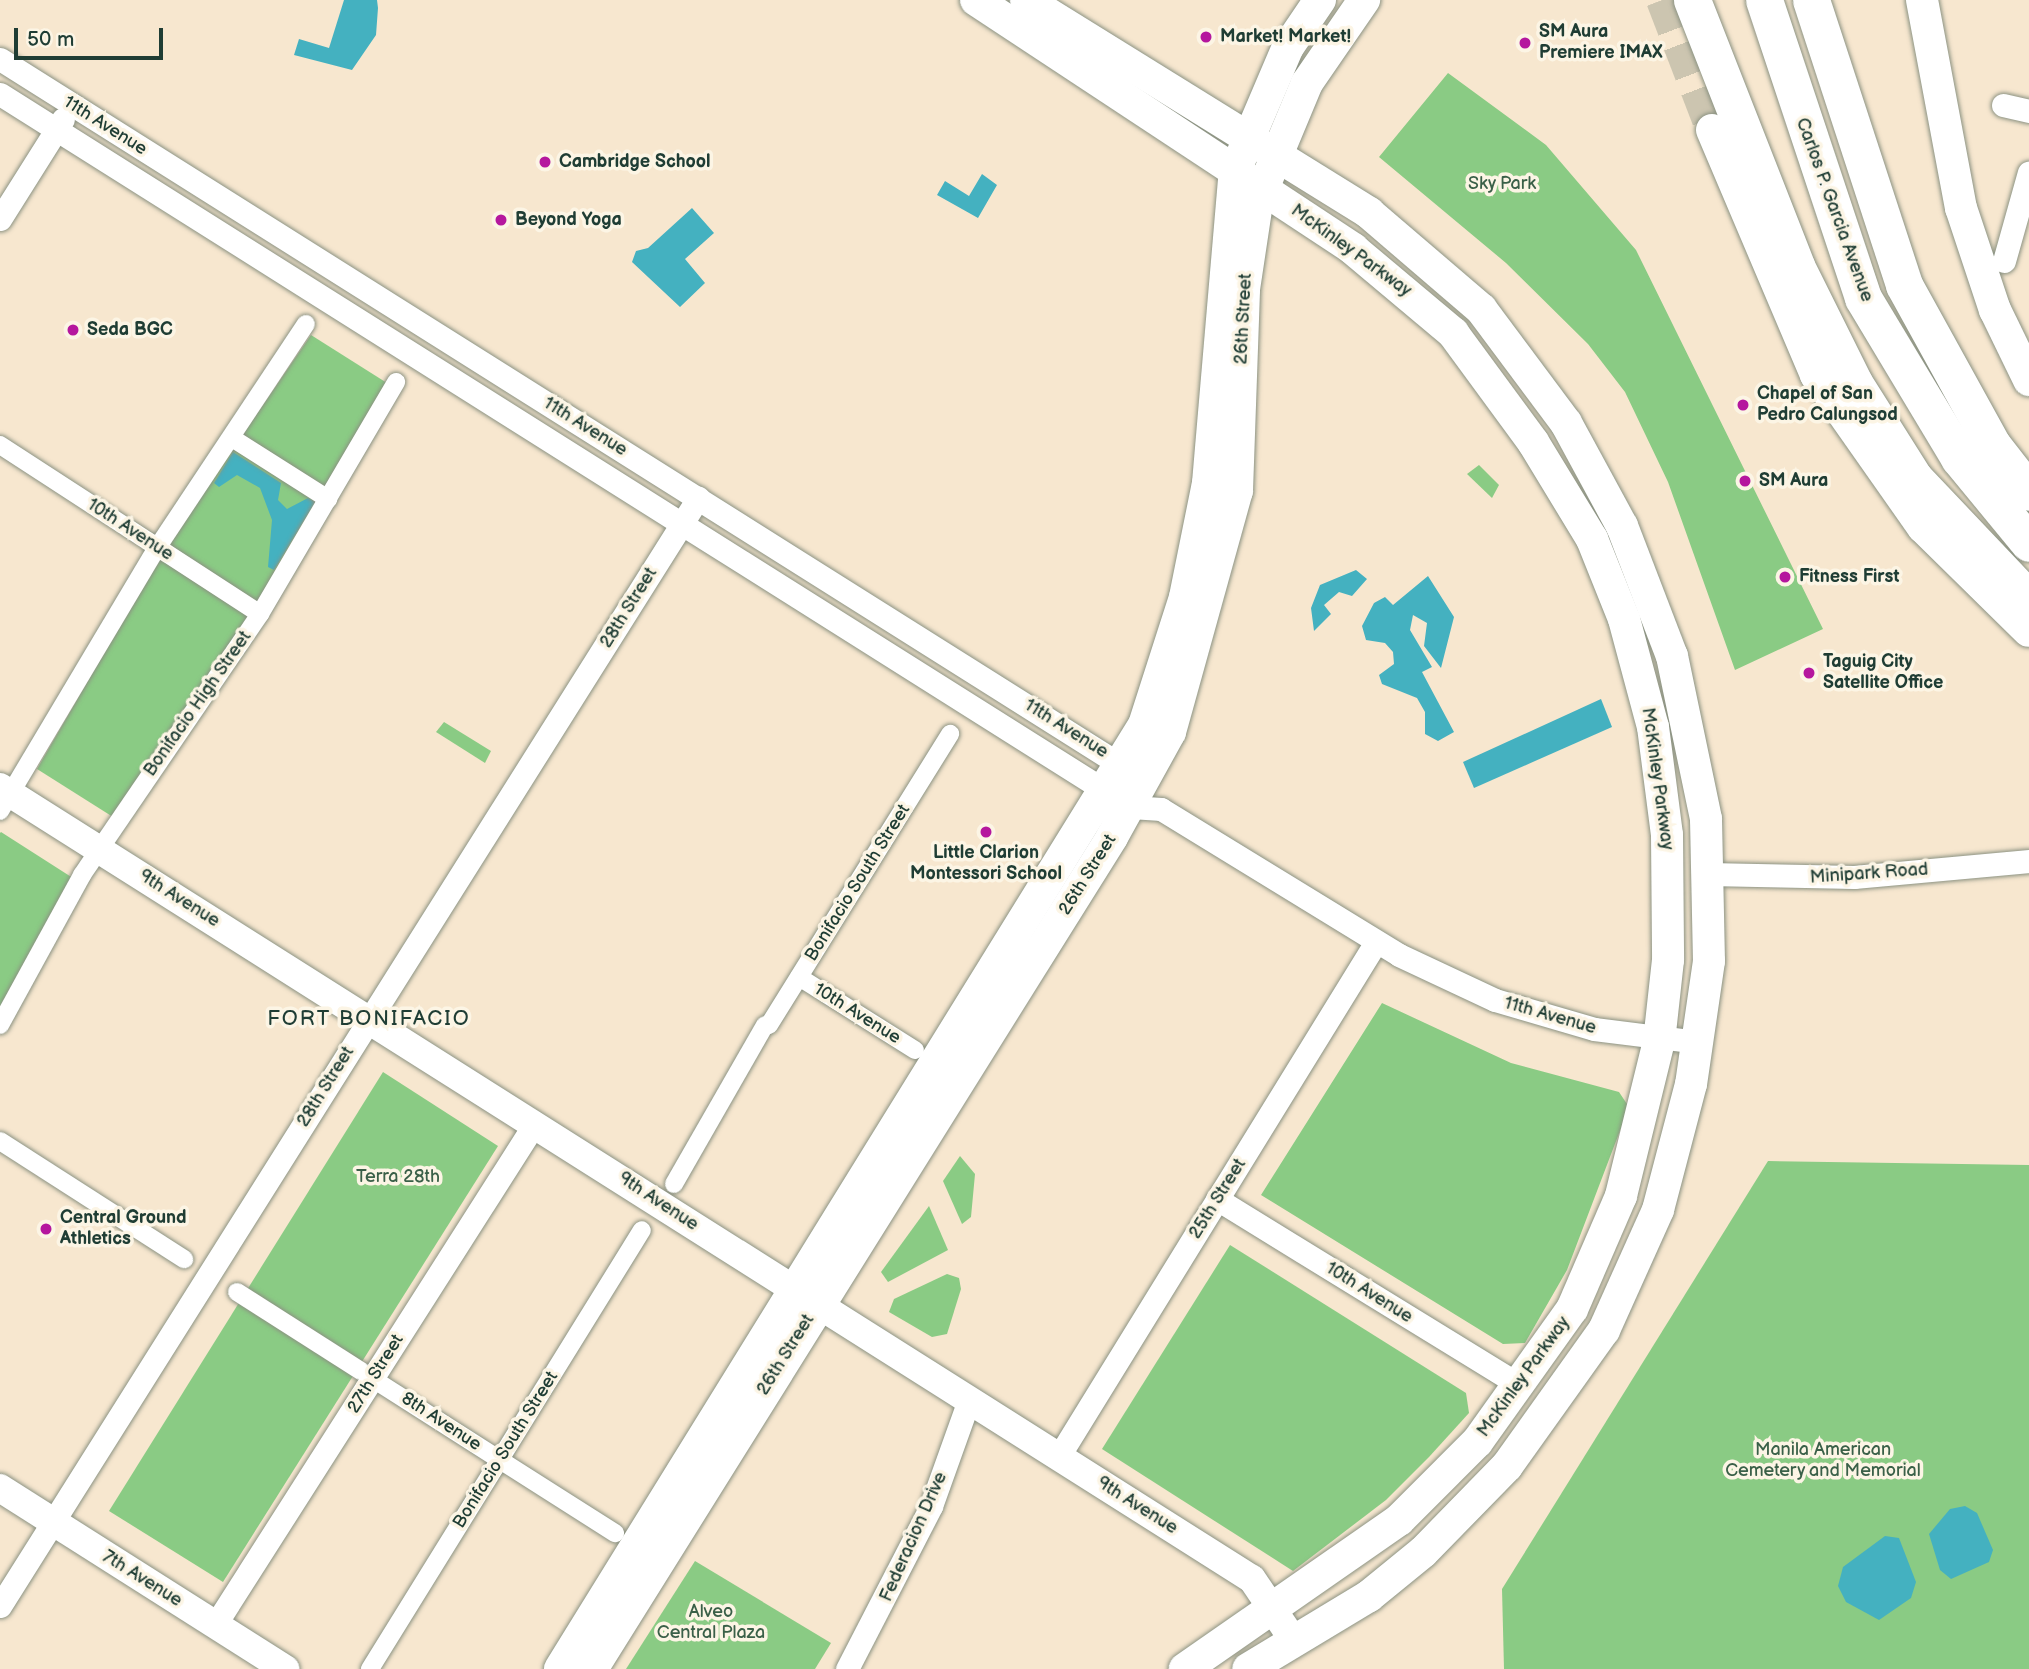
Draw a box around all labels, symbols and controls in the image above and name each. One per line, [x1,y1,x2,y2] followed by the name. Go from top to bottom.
[18,14,166,58] scale bar
[1539,22,1663,64] place label: SM Aura Premiere IMAX
[1220,26,1351,48] place label: Market! Market!
[27,27,74,52] text: 50 m
[1198,29,1214,45] marker: Market! Market!
[1517,35,1533,51] marker: SM Aura Premiere IMAX
[59,92,151,160] street label: 11th Avenue
[1791,115,1877,305] street label: Carlos P. Garcia Avenue
[559,151,711,173] place label: Cambridge School
[537,154,553,170] marker: Cambridge School
[1467,173,1537,195] park label: Sky Park
[1286,200,1416,302] street label: McKinley Parkway
[515,209,622,231] place label: Beyond Yoga
[493,212,509,228] marker: Beyond Yoga
[1231,273,1257,365] street label: 26th Street
[87,319,173,341] place label: Seda BGC
[65,322,81,338] marker: Seda BGC
[1757,384,1898,426] place label: Chapel of San Pedro Calungsod
[539,393,631,461] street label: 11th Avenue
[1735,397,1751,413] marker: Chapel of San Pedro Calungsod
[1759,470,1828,492] place label: SM Aura
[1737,473,1753,489] marker: SM Aura
[83,494,177,566] street label: 10th Avenue
[596,564,662,652] street label: 28th Street
[1799,566,1899,588] place label: Fitness First
[1777,569,1793,585] marker: Fitness First
[140,627,256,781] street label: Bonifacio High Street
[1823,652,1943,694] place label: Taguig City Satellite Office
[1801,665,1817,681] marker: Taguig City Satellite Office
[1020,695,1112,763] street label: 11th Avenue
[1636,706,1678,852] street label: McKinley Parkway
[801,800,915,966] street label: Bonifacio South Street
[978,824,994,840] marker: Little Clarion Montessori School
[1055,831,1121,919] street label: 26th Street
[910,843,1062,886] place label: Little Clarion Montessori School
[1809,859,1929,889] street label: Minipark Road
[135,866,223,932] street label: 9th Avenue
[810,979,904,1049] street label: 10th Avenue
[1502,993,1598,1039] street label: 11th Avenue
[269,1006,469,1032] district label: FORT BONIFACIO
[293,1043,359,1131] street label: 28th Street
[1185,1155,1251,1243] street label: 25th Street
[356,1166,440,1188] park label: Terra 28th
[614,1168,702,1236] street label: 9th Avenue
[60,1208,187,1250] place label: Central Ground Athletics
[38,1221,54,1237] marker: Central Ground Athletics
[1322,1258,1416,1328] street label: 10th Avenue
[753,1311,819,1399] street label: 26th Street
[1473,1312,1575,1442] street label: McKinley Parkway
[343,1330,409,1418] street label: 27th Street
[449,1367,563,1533] street label: Bonifacio South Street
[397,1388,485,1456] street label: 8th Avenue
[1725,1440,1921,1482] park label: Manila American Cemetery and Memorial
[876,1469,952,1605] street label: Federacion Drive
[1093,1473,1181,1539] street label: 9th Avenue
[98,1546,186,1612] street label: 7th Avenue
[657,1602,765,1644] park label: Alveo Central Plaza

